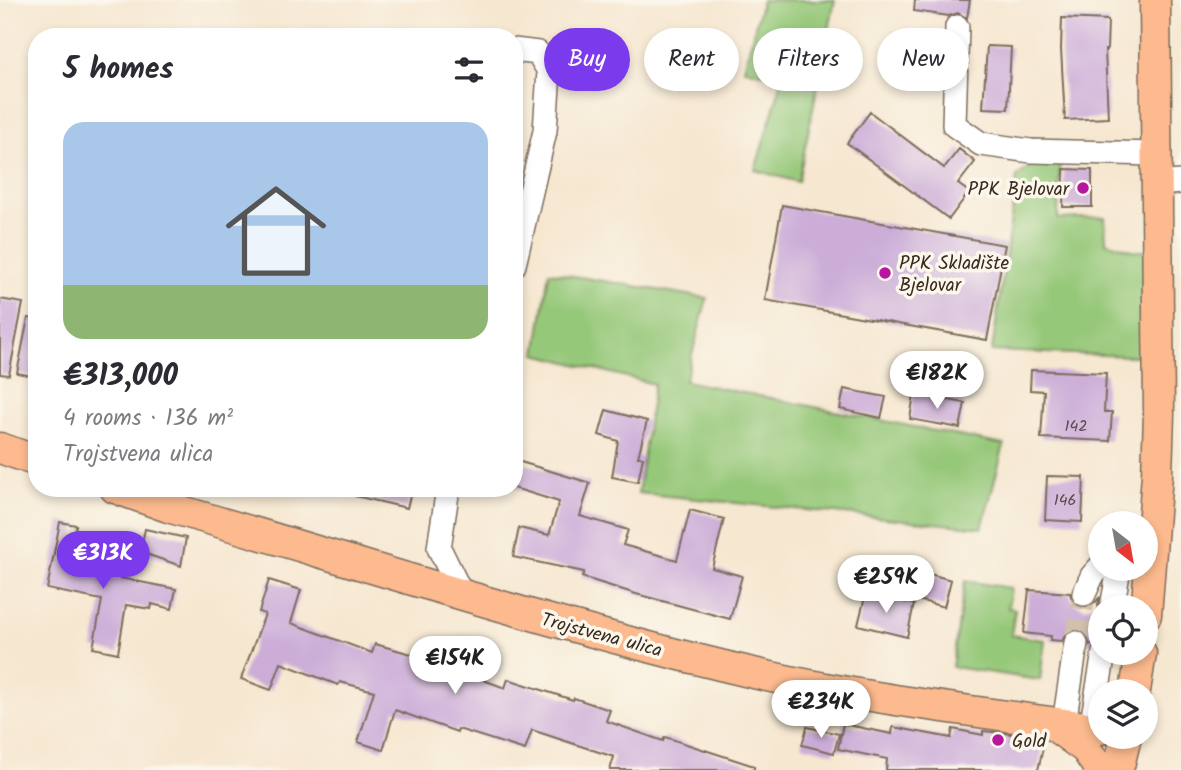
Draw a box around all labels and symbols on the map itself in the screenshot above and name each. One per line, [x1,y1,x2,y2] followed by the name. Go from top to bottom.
[968,175,1071,205] place label: PPK Bjelovar
[1075,180,1091,196] marker: PPK Bjelovar
[899,249,1009,301] place label: PPK Skladište Bjelovar
[877,265,893,281] marker: PPK Skladište Bjelovar
[888,352,986,411] pin: €182K
[1064,414,1088,439] house number: 142
[1054,488,1076,513] house number: 146
[1088,511,1158,581] north arrow
[54,532,152,591] pin: €313K
[837,556,935,615] pin: €259K
[538,605,665,666] street label: Trojstvena ulica
[406,636,504,696] pin: €154K
[772,680,870,740] pin: €234K
[1012,727,1047,757] place label: Gold
[990,732,1006,748] marker: Gold

